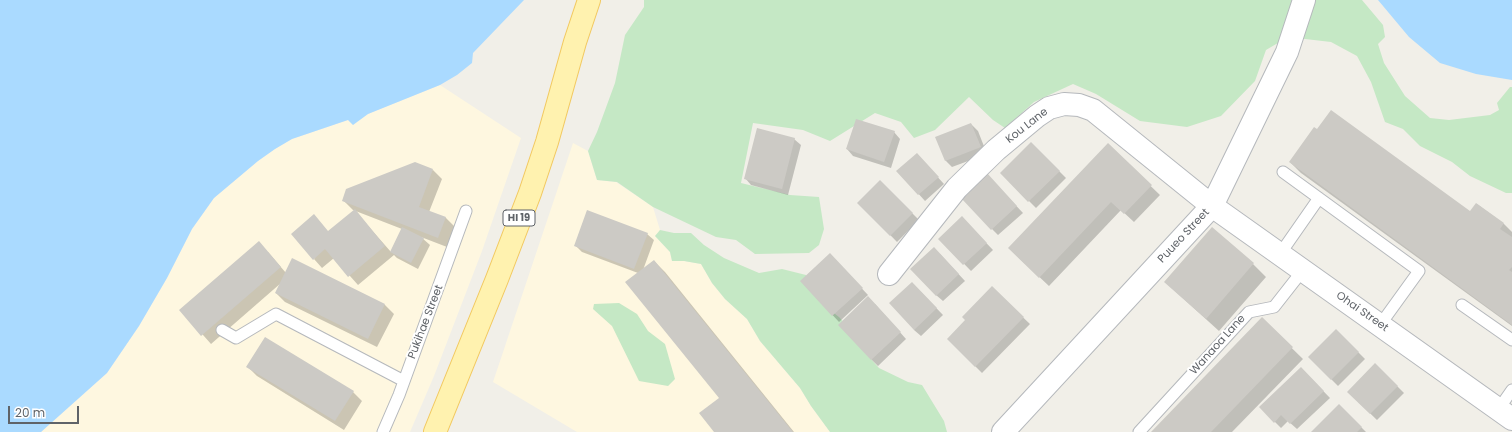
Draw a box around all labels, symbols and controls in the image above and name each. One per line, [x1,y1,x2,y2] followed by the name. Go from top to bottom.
[1003,106,1051,146] street label: Kou Lane
[1155,206,1213,266] street label: Puueo Street
[503,210,535,226] road number: HI 19
[406,283,446,361] street label: Pukihae Street
[1333,289,1391,335] street label: Ohai Street
[1188,312,1248,378] street label: Wanaoa Lane
[10,398,81,424] scale bar
[15,404,45,421] text: 20 m

